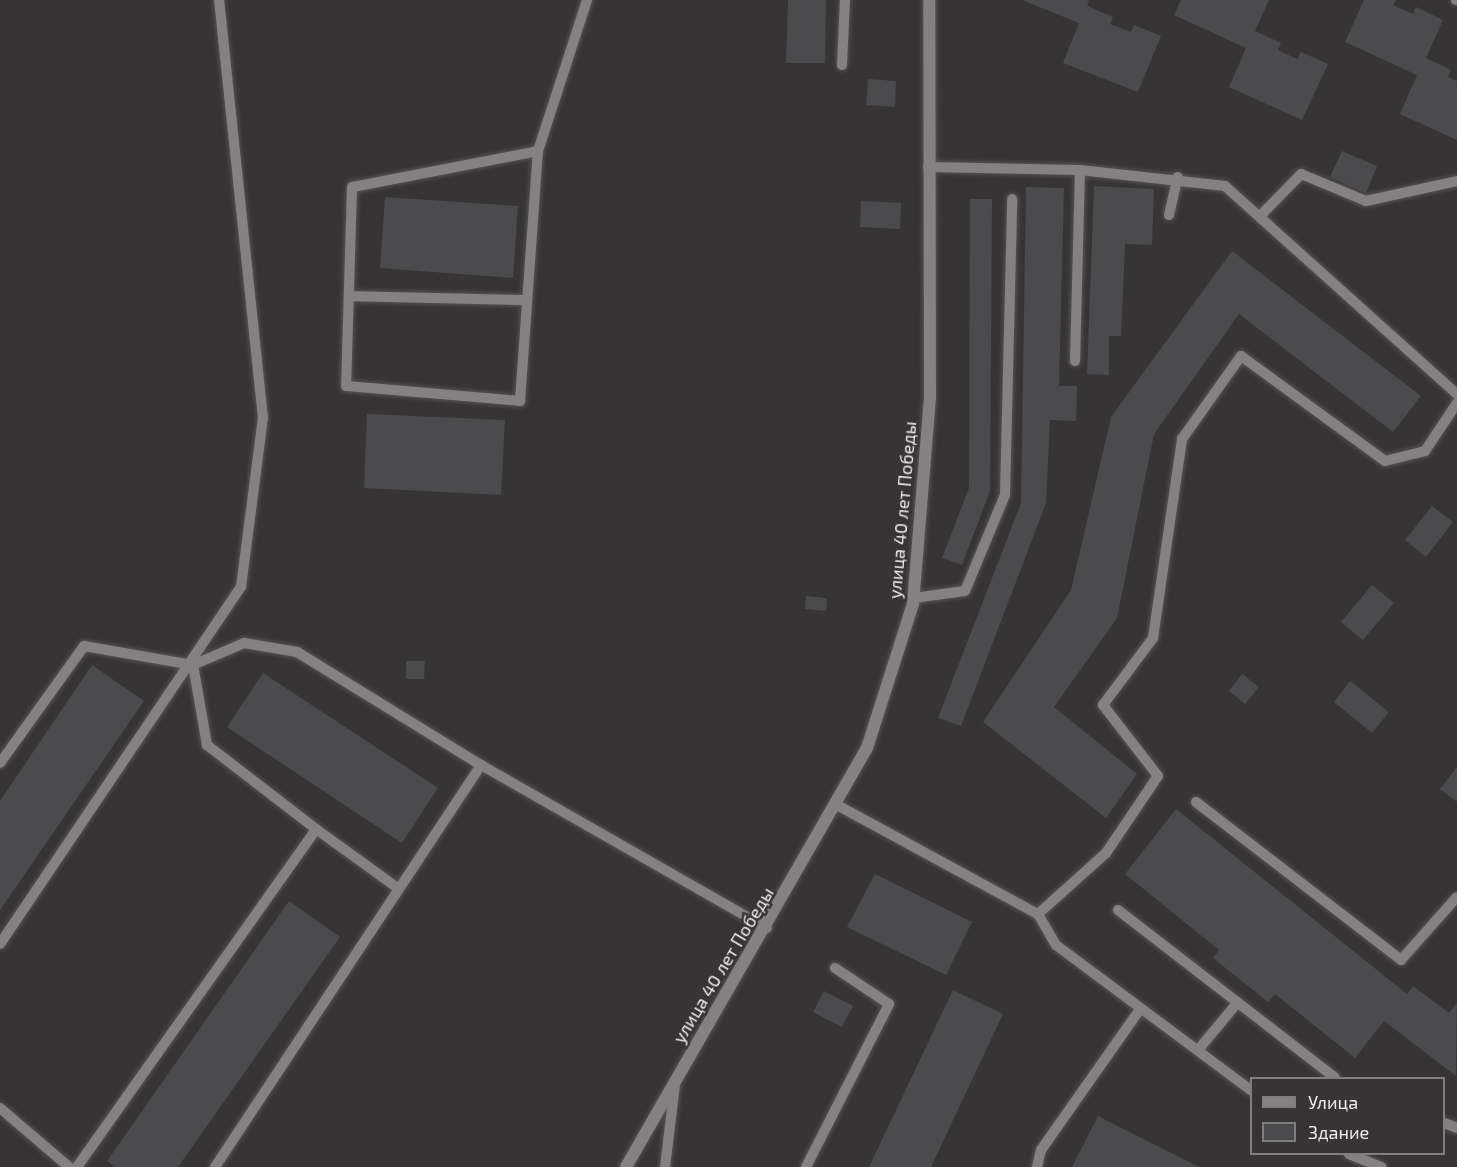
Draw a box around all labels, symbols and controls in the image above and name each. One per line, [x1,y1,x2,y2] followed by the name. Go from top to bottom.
[883,420,921,600] street label: улица 40 лет Победы
[668,883,778,1047] street label: улица 40 лет Победы
[1250,1077,1445,1155] legend
[1308,1091,1358,1113] text: Улица
[1308,1121,1369,1143] text: Здание

